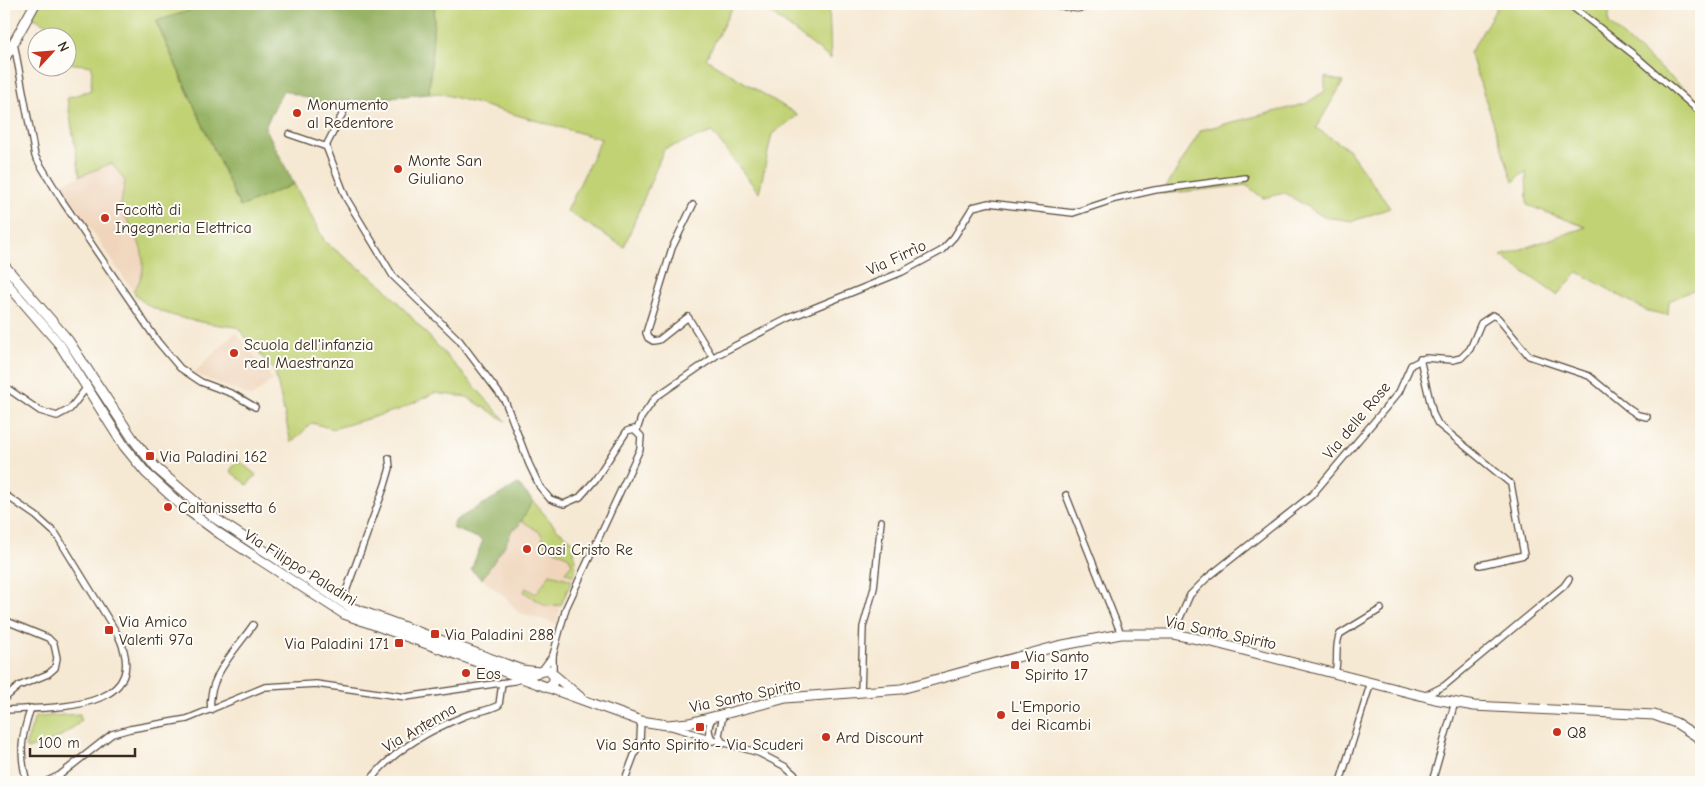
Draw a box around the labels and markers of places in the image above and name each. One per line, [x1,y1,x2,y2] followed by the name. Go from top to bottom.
[307,96,393,132] place label: Monumento al Redentore
[291,107,303,119] marker: Monumento al Redentore
[408,152,482,188] place label: Monte San Giuliano
[392,163,404,175] marker: Monte San Giuliano
[115,201,252,237] place label: Facoltà di Ingegneria Elettrica
[99,212,111,224] marker: Facoltà di Ingegneria Elettrica
[244,336,374,372] place label: Scuola dell'infanzia real Maestranza
[228,347,240,359] marker: Scuola dell'infanzia real Maestranza
[160,448,267,466] place label: Via Paladini 162
[144,450,156,462] marker: Via Paladini 162
[178,499,277,517] place label: Caltanissetta 6
[162,501,174,513] marker: Caltanissetta 6
[537,541,633,559] place label: Oasi Cristo Re
[521,543,533,555] marker: Oasi Cristo Re
[119,613,193,649] place label: Via Amico Valenti 97a
[103,624,115,636] marker: Via Amico Valenti 97a
[445,626,554,644] place label: Via Paladini 288
[429,628,441,640] marker: Via Paladini 288
[285,635,389,653] place label: Via Paladini 171
[393,637,405,649] marker: Via Paladini 171
[1025,648,1089,684] place label: Via Santo Spirito 17
[1009,659,1021,671] marker: Via Santo Spirito 17
[476,665,501,683] place label: Eos
[460,667,472,679] marker: Eos
[1011,698,1091,734] place label: L'Emporio dei Ricambi
[995,709,1007,721] marker: L'Emporio dei Ricambi
[694,721,706,733] marker: Via Santo Spirito - Via Scuderi
[1567,724,1587,742] place label: Q8
[1551,726,1563,738] marker: Q8
[836,729,923,747] place label: Ard Discount
[820,731,832,743] marker: Ard Discount
[596,736,804,754] place label: Via Santo Spirito - Via Scuderi

